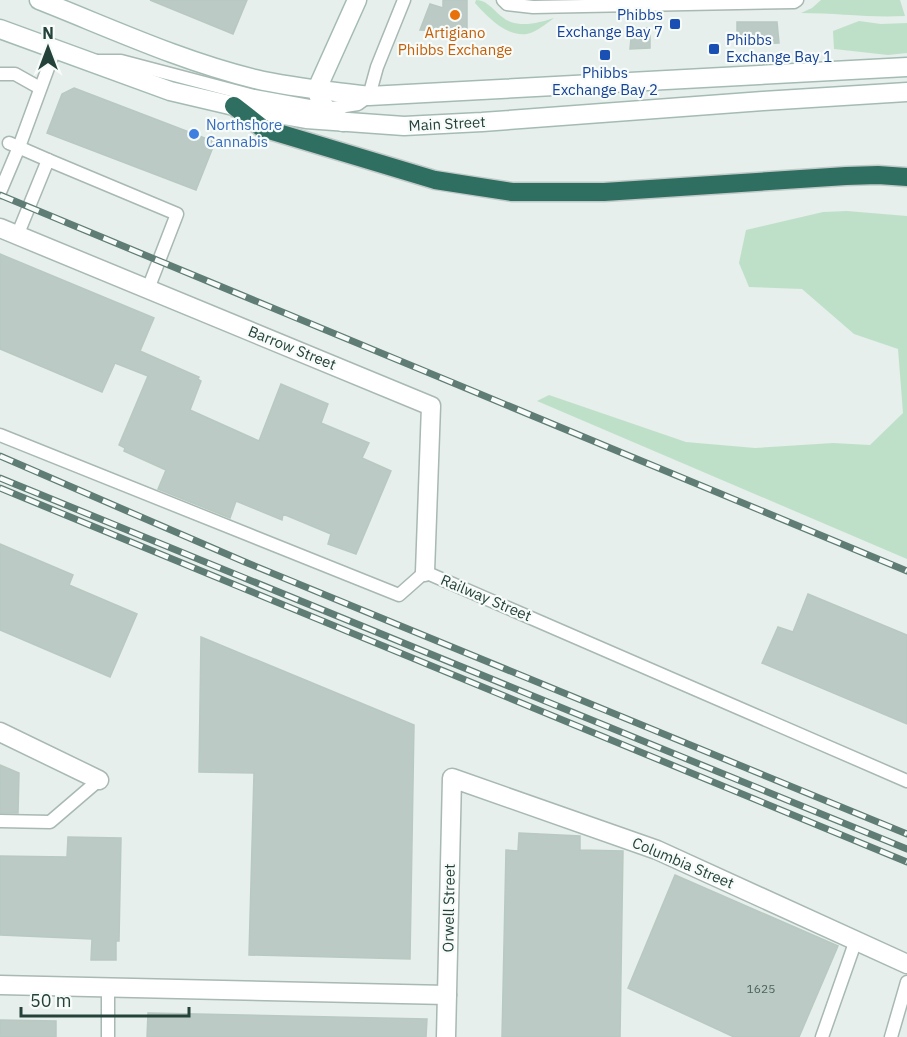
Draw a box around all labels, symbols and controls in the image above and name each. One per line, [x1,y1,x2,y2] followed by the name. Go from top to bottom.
[557,5,663,41] place label: Phibbs Exchange Bay 7
[448,8,462,22] marker: Artigiano Phibbs Exchange
[668,17,682,31] marker: Phibbs Exchange Bay 7
[18,18,78,78] north arrow
[42,23,54,43] text: N
[398,23,512,59] place label: Artigiano Phibbs Exchange
[726,30,832,66] place label: Phibbs Exchange Bay 1
[707,42,721,56] marker: Phibbs Exchange Bay 1
[598,48,612,62] marker: Phibbs Exchange Bay 2
[552,63,658,99] place label: Phibbs Exchange Bay 2
[408,112,486,135] street label: Main Street
[206,115,282,151] place label: Northshore Cannabis
[187,127,201,141] marker: Northshore Cannabis
[245,321,339,374] street label: Barrow Street
[438,570,534,625] street label: Railway Street
[630,833,737,892] street label: Columbia Street
[438,864,459,952] street label: Orwell Street
[21,980,189,1018] scale bar
[747,981,775,996] house number: 1625
[30,989,72,1012] text: 50 m

